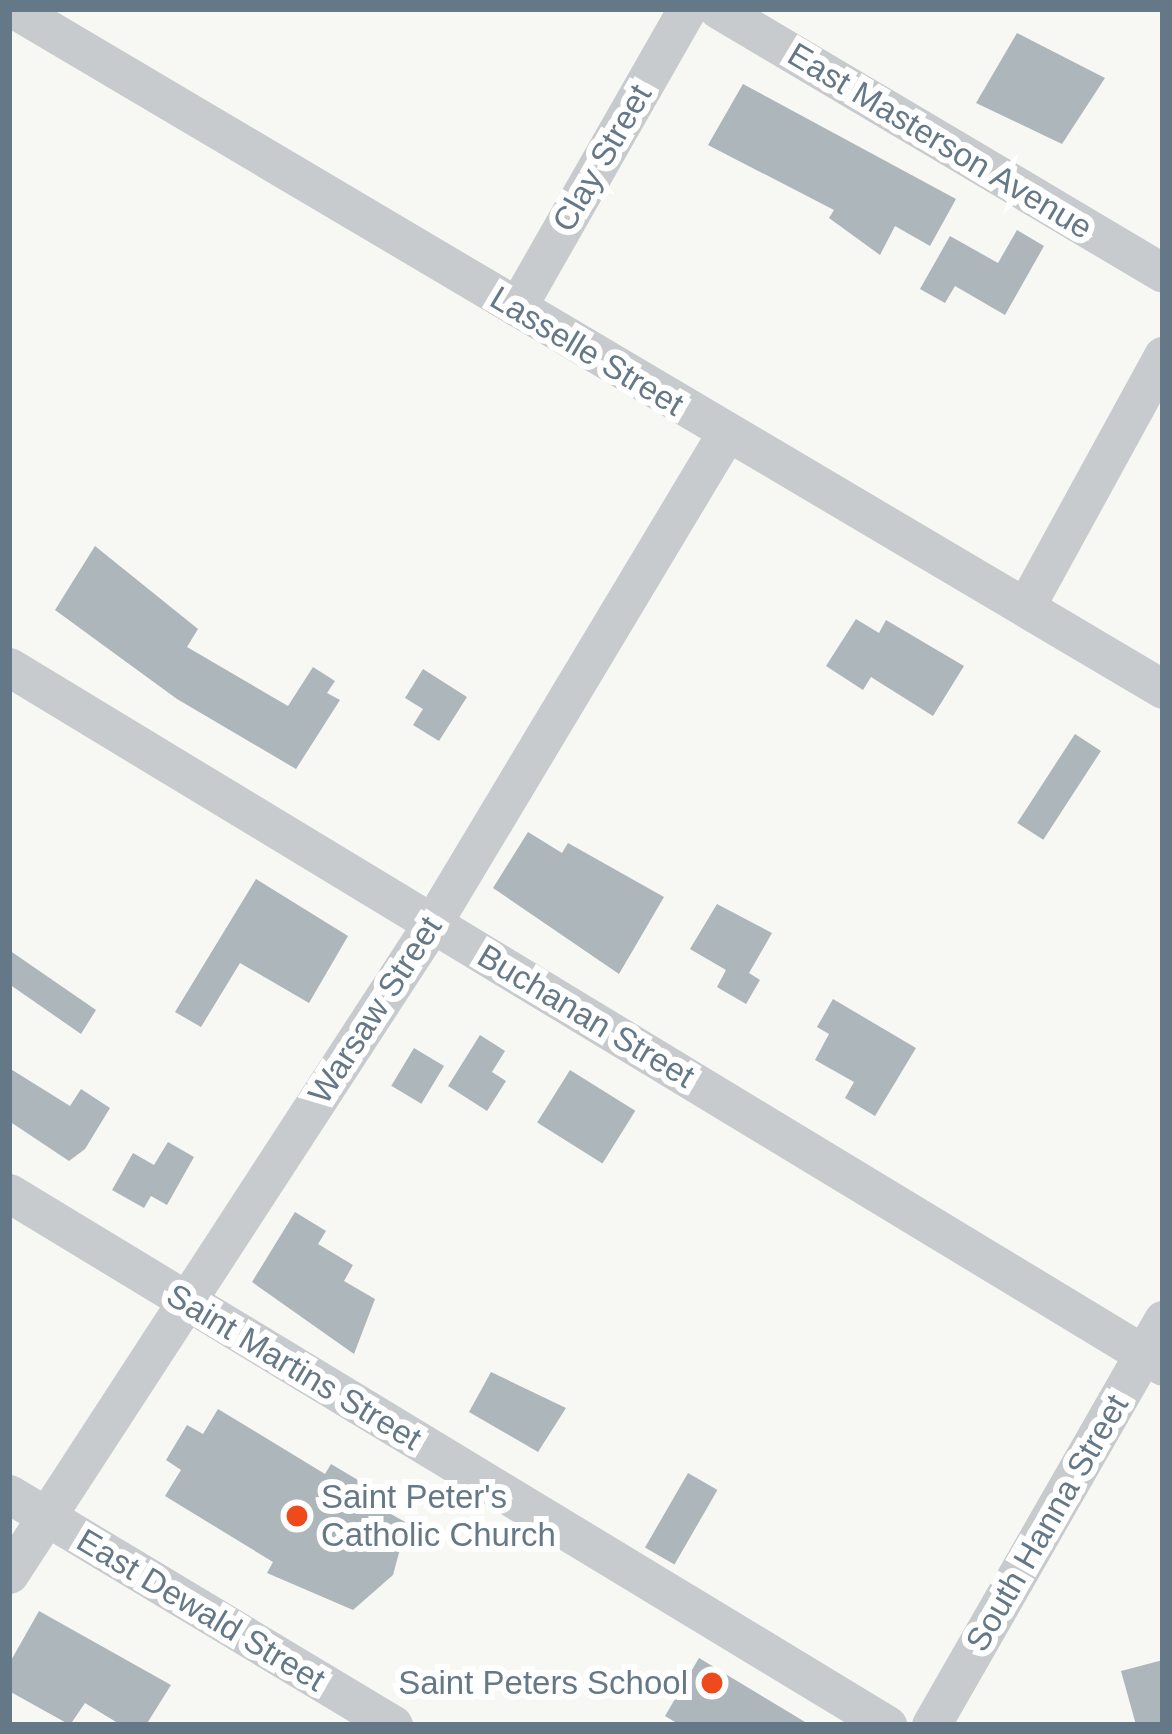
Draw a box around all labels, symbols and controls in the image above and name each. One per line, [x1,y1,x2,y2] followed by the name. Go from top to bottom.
[780,34,1100,248] street label: East Masterson Avenue
[544,77,660,239] street label: Clay Street
[483,278,691,424] street label: Lasselle Street
[300,909,450,1111] street label: Warsaw Street
[470,936,702,1096] street label: Buchanan Street
[160,1275,428,1459] street label: Saint Martins Street
[957,1388,1137,1658] street label: South Hanna Street
[321,1477,556,1555] place label: Saint Peter's Catholic Church
[284,1503,310,1529] marker: Saint Peter's Catholic Church
[70,1520,332,1700] street label: East Dewald Street
[398,1663,688,1703] place label: Saint Peters School
[699,1670,725,1696] marker: Saint Peters School

